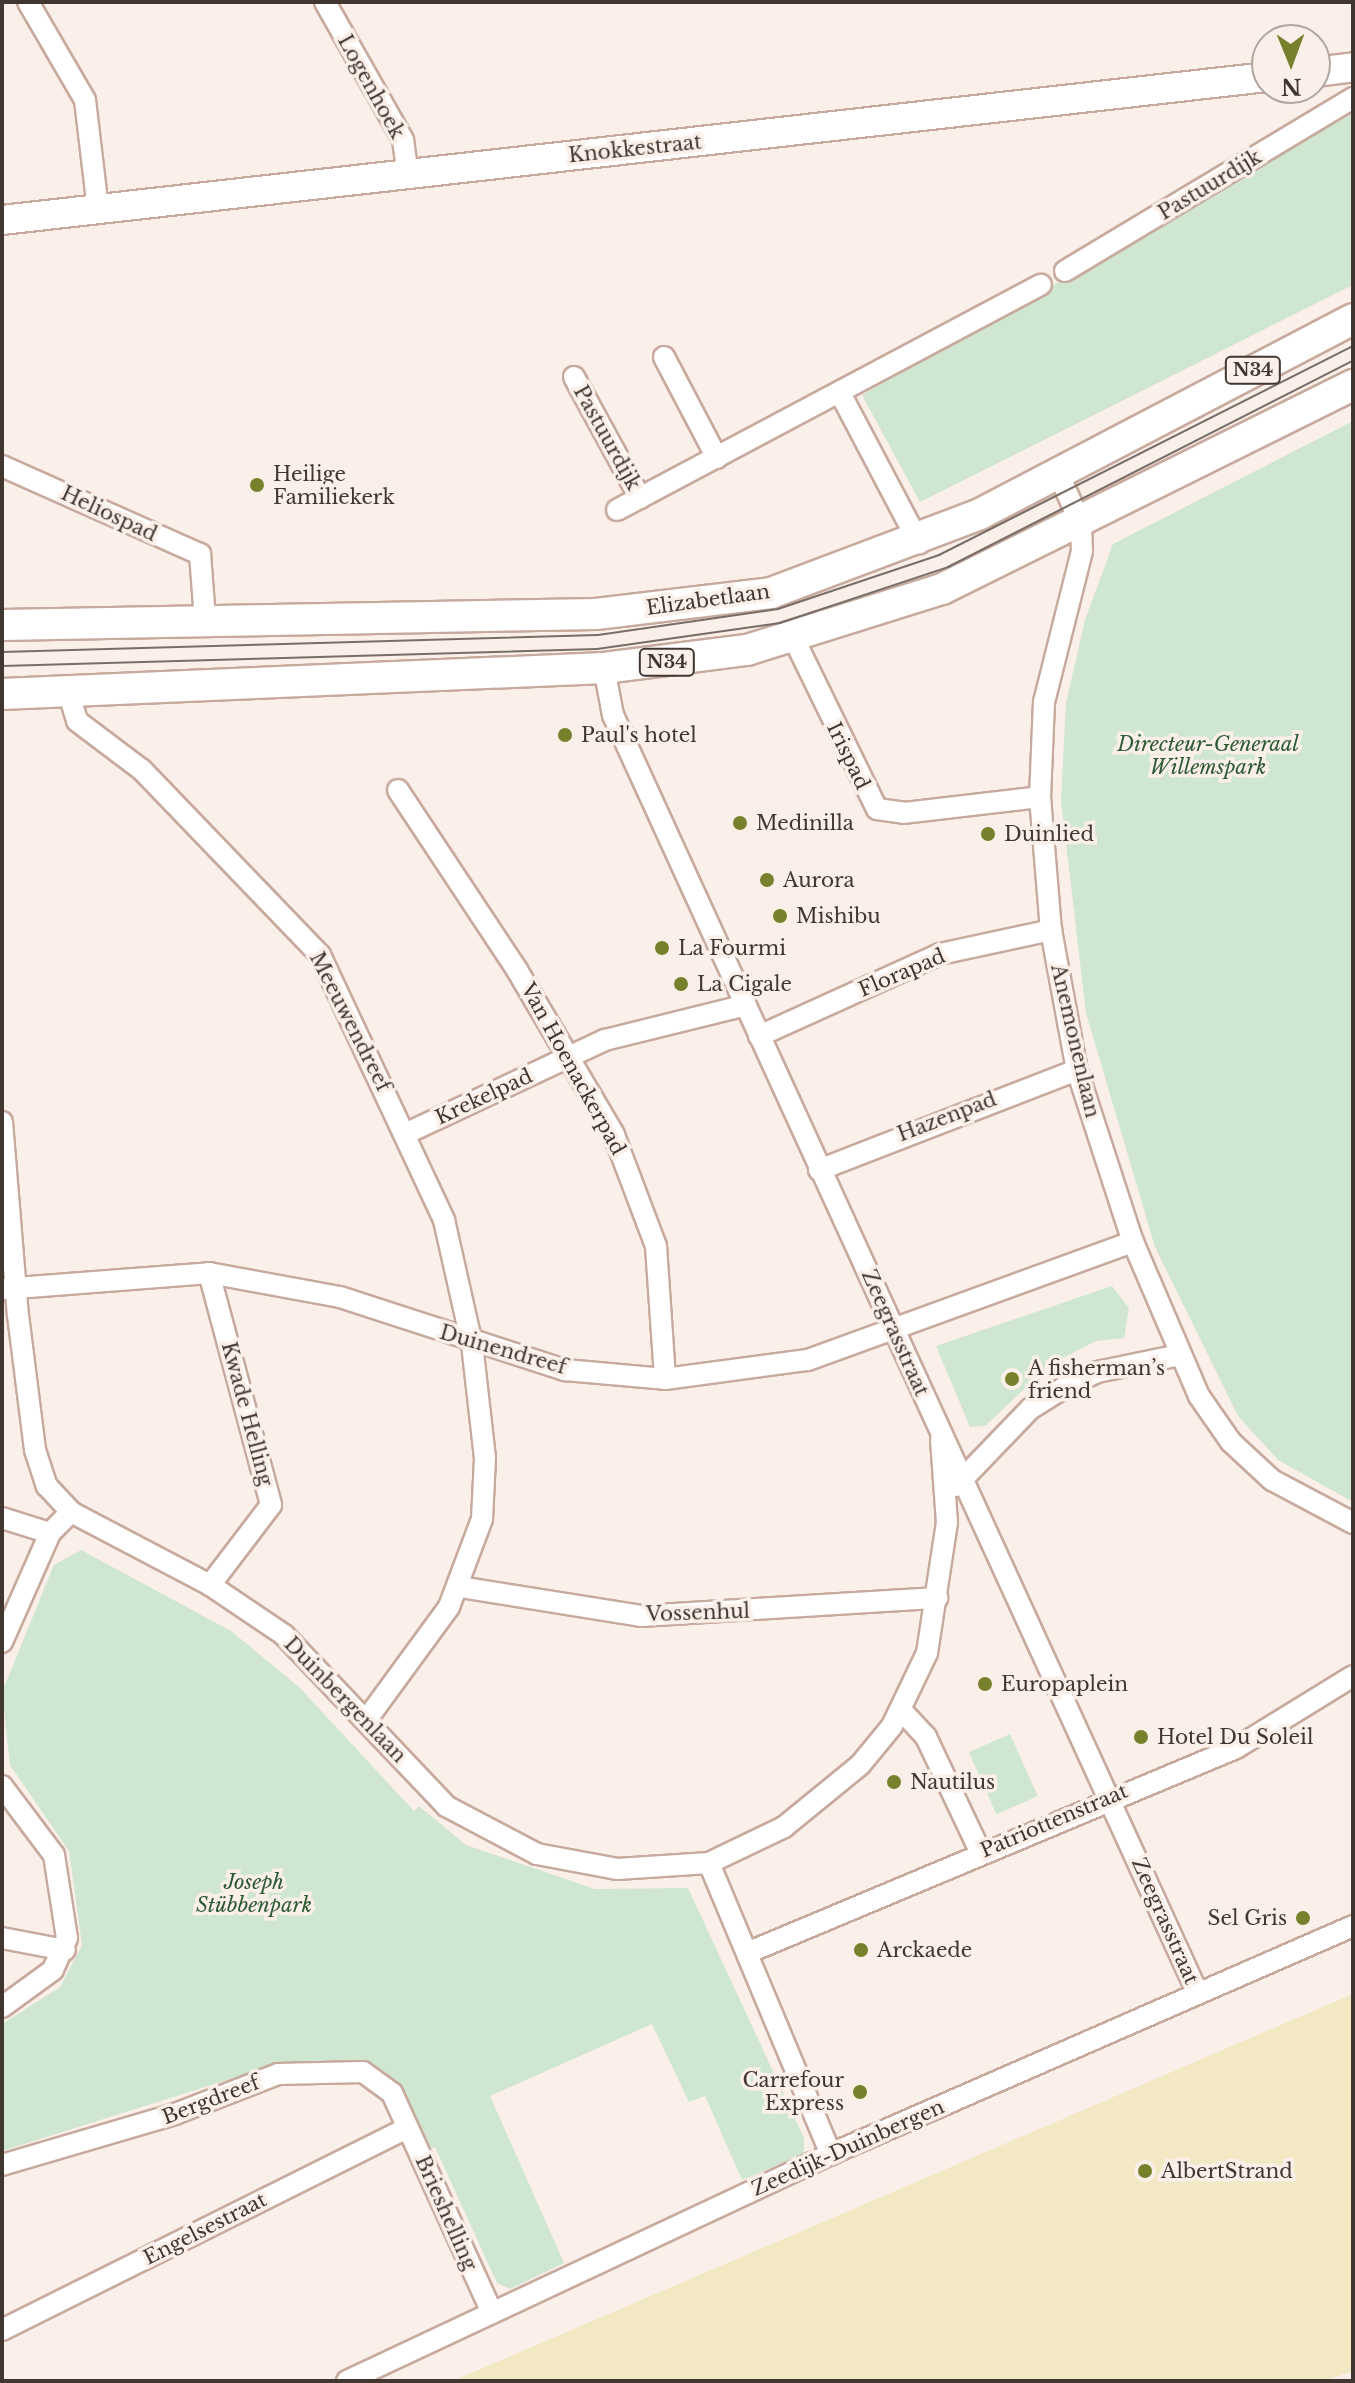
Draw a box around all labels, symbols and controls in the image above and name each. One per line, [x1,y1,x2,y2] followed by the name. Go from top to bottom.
[1251,24,1331,104] north arrow
[333,31,409,143] street label: Logenhoek
[1281,73,1302,100] text: N
[567,130,703,168] street label: Knokkestraat
[1154,145,1266,225] street label: Pastuurdijk
[1223,356,1283,384] road number: N34
[568,381,646,495] street label: Pastuurdijk
[273,462,395,509] place label: Heilige Familiekerk
[248,476,266,494] marker: Heilige Familiekerk
[57,481,161,547] street label: Heliospad
[645,579,771,621] street label: Elizabetlaan
[637,648,697,676] road number: N34
[821,718,875,794] street label: Irispad
[581,723,697,747] place label: Paul's hotel
[556,726,574,744] marker: Paul's hotel
[1117,732,1299,779] park label: Directeur-Generaal Willemspark
[756,811,854,835] place label: Medinilla
[731,814,749,832] marker: Medinilla
[1004,822,1094,846] place label: Duinlied
[979,825,997,843] marker: Duinlied
[783,868,855,892] place label: Aurora
[758,871,776,889] marker: Aurora
[796,904,881,928] place label: Mishibu
[771,907,789,925] marker: Mishibu
[678,936,786,960] place label: La Fourmi
[653,939,671,957] marker: La Fourmi
[855,944,949,1002] street label: Florapad
[304,948,396,1096] street label: Meeuwendreef
[1046,962,1104,1120] street label: Anemonenlaan
[697,972,792,996] place label: La Cigale
[672,975,690,993] marker: La Cigale
[516,979,630,1159] street label: Van Hoenackerpad
[432,1064,536,1130] street label: Krekelpad
[894,1087,1000,1147] street label: Hazenpad
[856,1266,934,1400] street label: Zeegrasstraat
[437,1320,569,1380] street label: Duinendreef
[216,1339,278,1489] street label: Kwade Helling
[1028,1356,1166,1403] place label: A fisherman’s friend
[1003,1370,1021,1388] marker: A fisherman’s friend
[646,1599,750,1627] street label: Vossenhul
[279,1632,411,1768] street label: Duinbergenlaan
[1001,1672,1128,1696] place label: Europaplein
[976,1675,994,1693] marker: Europaplein
[1157,1725,1313,1749] place label: Hotel Du Soleil
[1132,1728,1150,1746] marker: Hotel Du Soleil
[910,1770,995,1794] place label: Nautilus
[885,1773,903,1791] marker: Nautilus
[977,1779,1131,1863] street label: Patriottenstraat
[1126,1854,1204,1988] street label: Zeegrasstraat
[196,1870,312,1917] park label: Joseph Stübbenpark
[1208,1906,1287,1930] place label: Sel Gris
[1294,1909,1312,1927] marker: Sel Gris
[877,1938,972,1962] place label: Arckaede
[852,1941,870,1959] marker: Arckaede
[743,2068,844,2115] place label: Carrefour Express
[159,2070,263,2130] street label: Bergdreef
[851,2083,869,2101] marker: Carrefour Express
[748,2095,948,2201] street label: Zeedijk-Duinbergen
[410,2152,482,2274] street label: Brieshelling
[1161,2159,1293,2183] place label: AlbertStrand
[1136,2162,1154,2180] marker: AlbertStrand
[140,2188,270,2270] street label: Engelsestraat

